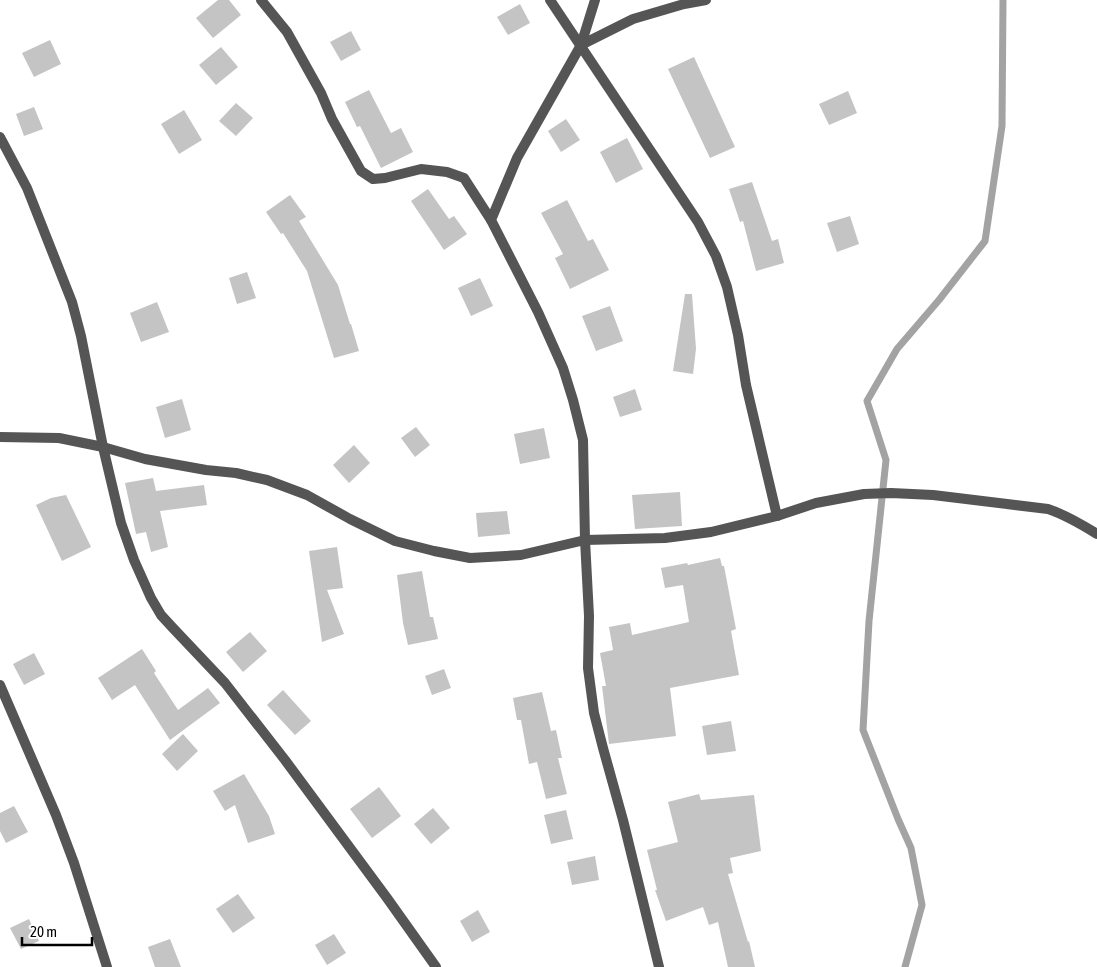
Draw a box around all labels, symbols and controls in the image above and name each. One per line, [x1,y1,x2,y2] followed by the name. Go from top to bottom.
[22,914,92,946] scale bar
[30,923,57,940] text: 20 m

